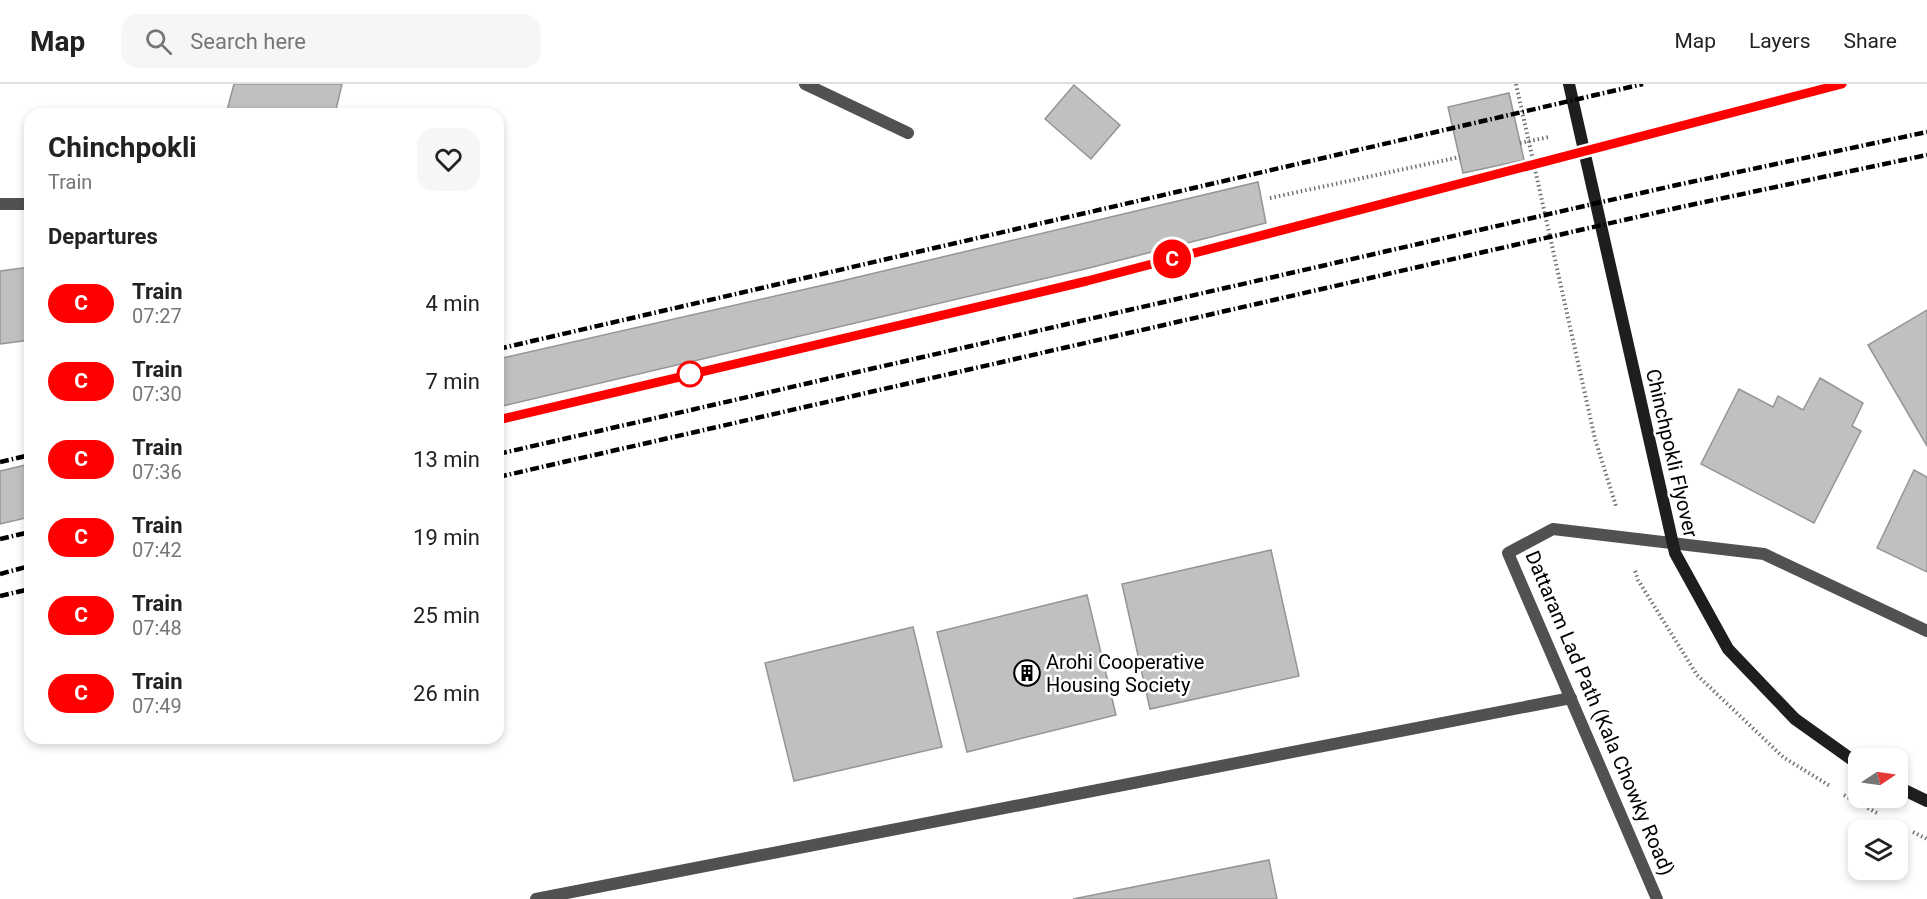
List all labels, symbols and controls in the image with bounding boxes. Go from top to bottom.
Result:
search box [121,14,541,68]
text: Map [30,25,85,58]
icon: search [142,25,175,58]
text: Search here [190,29,306,54]
text: Map [1674,29,1716,53]
text: Layers [1749,29,1810,53]
text: Share [1843,29,1897,53]
button: heart [417,128,480,191]
text: Chinchpokli [48,131,197,164]
text: Train [48,170,92,194]
text: Departures [48,224,158,249]
line badge: C [1152,240,1192,279]
text: C [1165,247,1179,271]
text: Train [132,279,183,304]
text: C [74,291,88,315]
text: 4 min [425,291,480,316]
text: 07:27 [132,304,182,328]
text: Train [132,357,183,382]
unlabelled marker [677,361,703,387]
street label: Chinchpokli Flyover [1641,366,1703,540]
text: C [74,369,88,393]
text: 7 min [425,369,480,394]
text: 07:30 [132,382,182,406]
text: Train [132,435,183,460]
text: C [74,447,88,471]
text: 13 min [413,447,480,472]
text: 07:36 [132,460,182,484]
text: Train [132,513,183,538]
text: C [74,525,88,549]
text: 19 min [413,525,480,550]
text: 07:42 [132,538,182,562]
street label: Dattaram Lad Path (Kala Chowky Road) [1520,547,1680,879]
text: Train [132,591,183,616]
text: C [74,603,88,627]
text: 25 min [413,603,480,628]
text: 07:48 [132,616,182,640]
place label: Arohi Cooperative Housing Society [1046,650,1204,697]
building icon: Arohi Cooperative Housing Society [1012,658,1042,688]
text: Train [132,669,183,694]
text: C [74,681,88,705]
text: 26 min [413,681,480,706]
text: 07:49 [132,694,182,718]
north arrow [1848,748,1908,808]
map controls [1848,748,1908,880]
button: layers [1848,820,1908,880]

